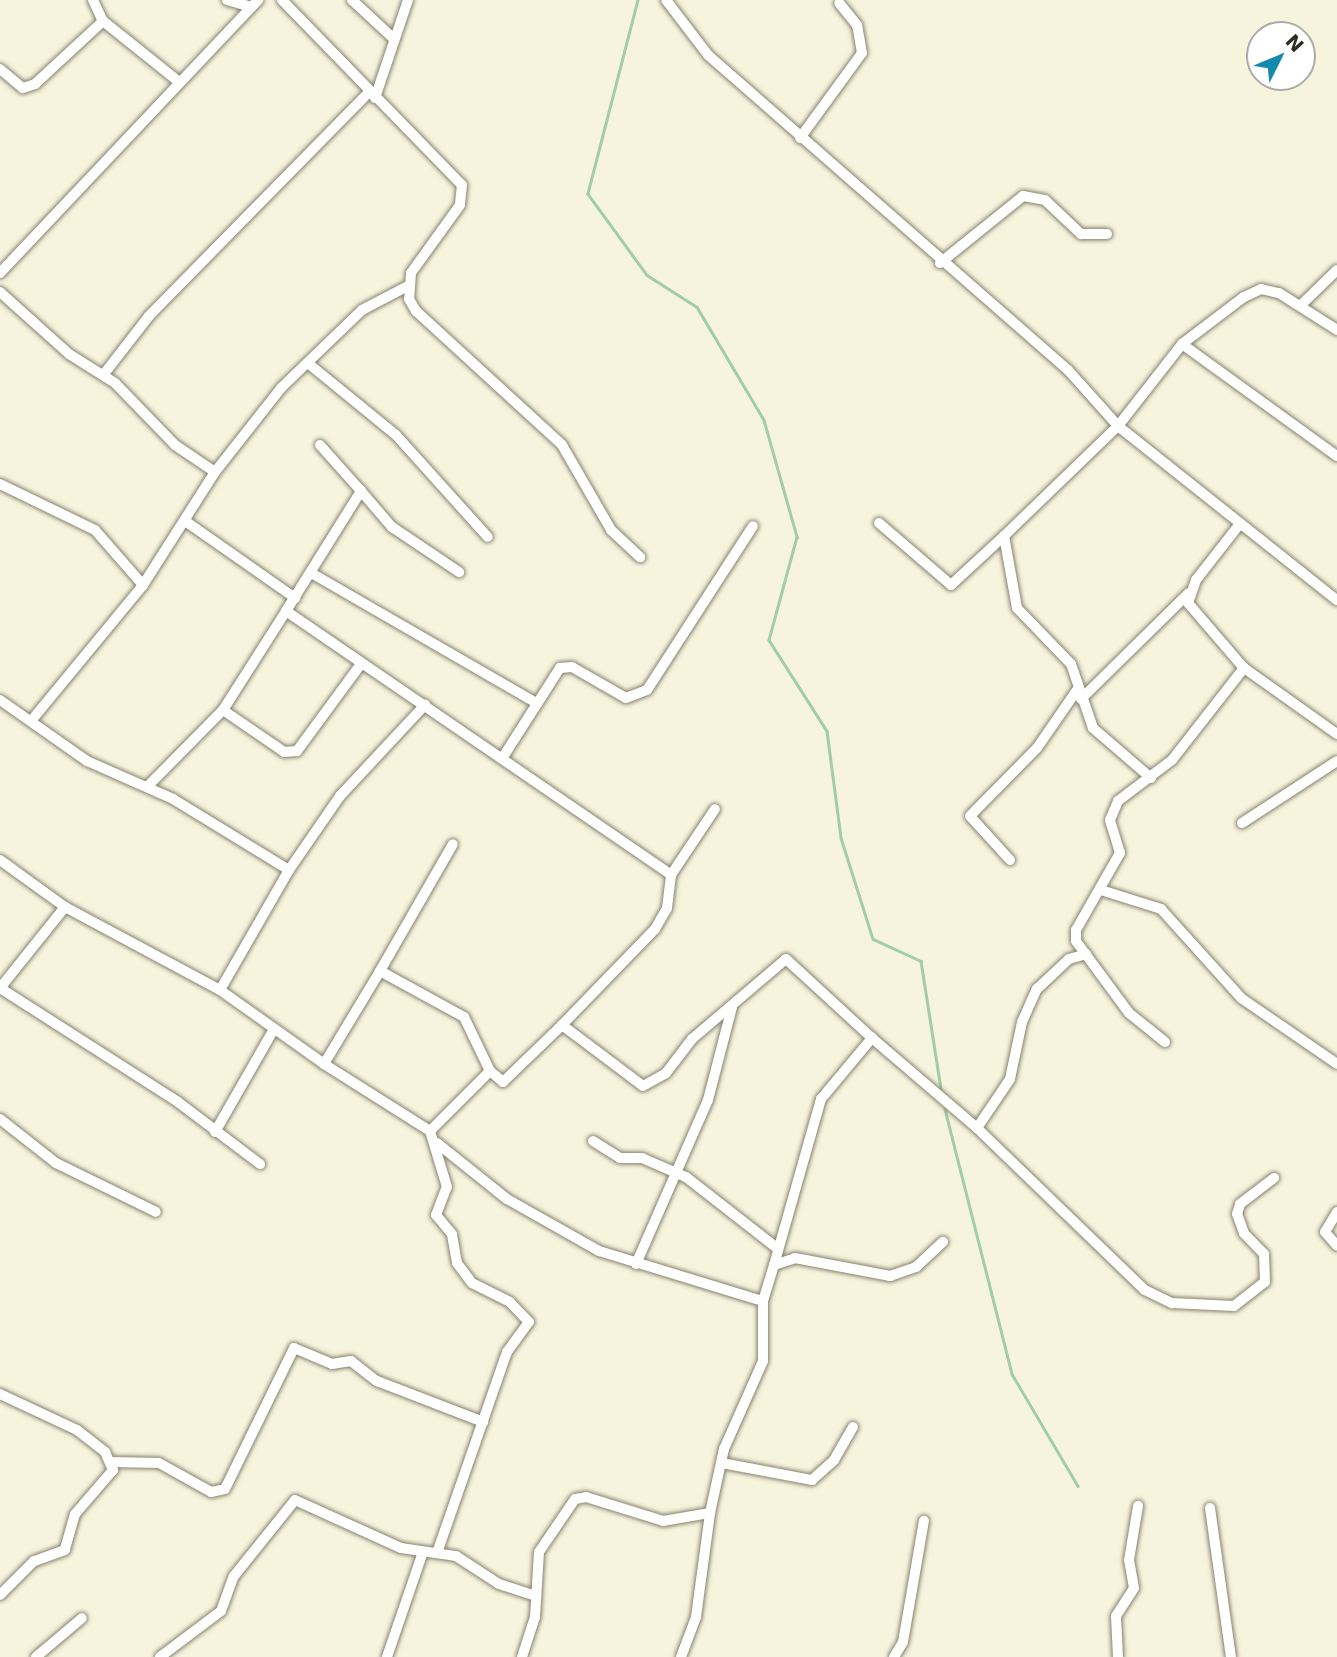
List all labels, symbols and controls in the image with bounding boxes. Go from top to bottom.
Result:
north arrow [1246,21,1316,91]
text: N [1281,30,1308,56]

